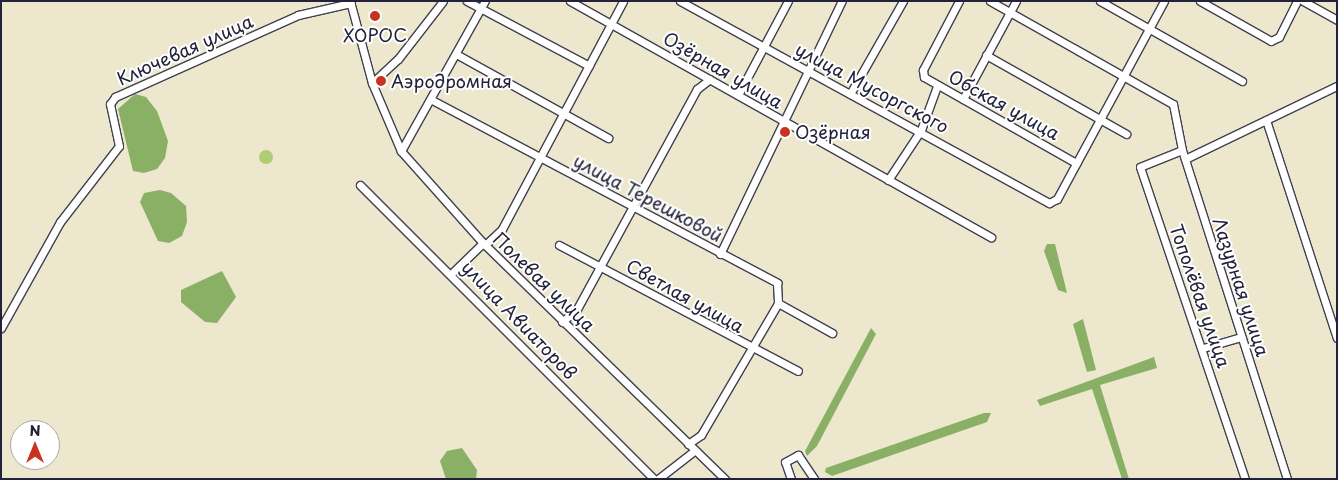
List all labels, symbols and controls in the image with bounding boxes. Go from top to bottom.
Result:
street label: Ключевая улица [113,10,257,90]
marker: ХОРОС [369,10,381,22]
place label: ХОРОС [343,24,407,46]
street label: Озёрная улица [659,27,787,113]
street label: улица Мусоргского [791,38,953,138]
street label: Обская улица [944,65,1064,145]
place label: Аэродромная [391,70,512,92]
marker: Аэродромная [375,75,387,87]
place label: Озёрная [795,121,871,143]
marker: Озёрная [779,126,791,138]
street label: улица Терешковой [569,149,727,247]
street label: Лазурная улица [1208,215,1274,359]
street label: Тополёвая улица [1165,221,1235,371]
street label: Полевая улица [488,228,600,336]
street label: Светлая улица [622,255,748,337]
street label: улица Авиаторов [457,256,581,384]
north arrow [10,420,60,470]
text: N [29,420,41,441]

